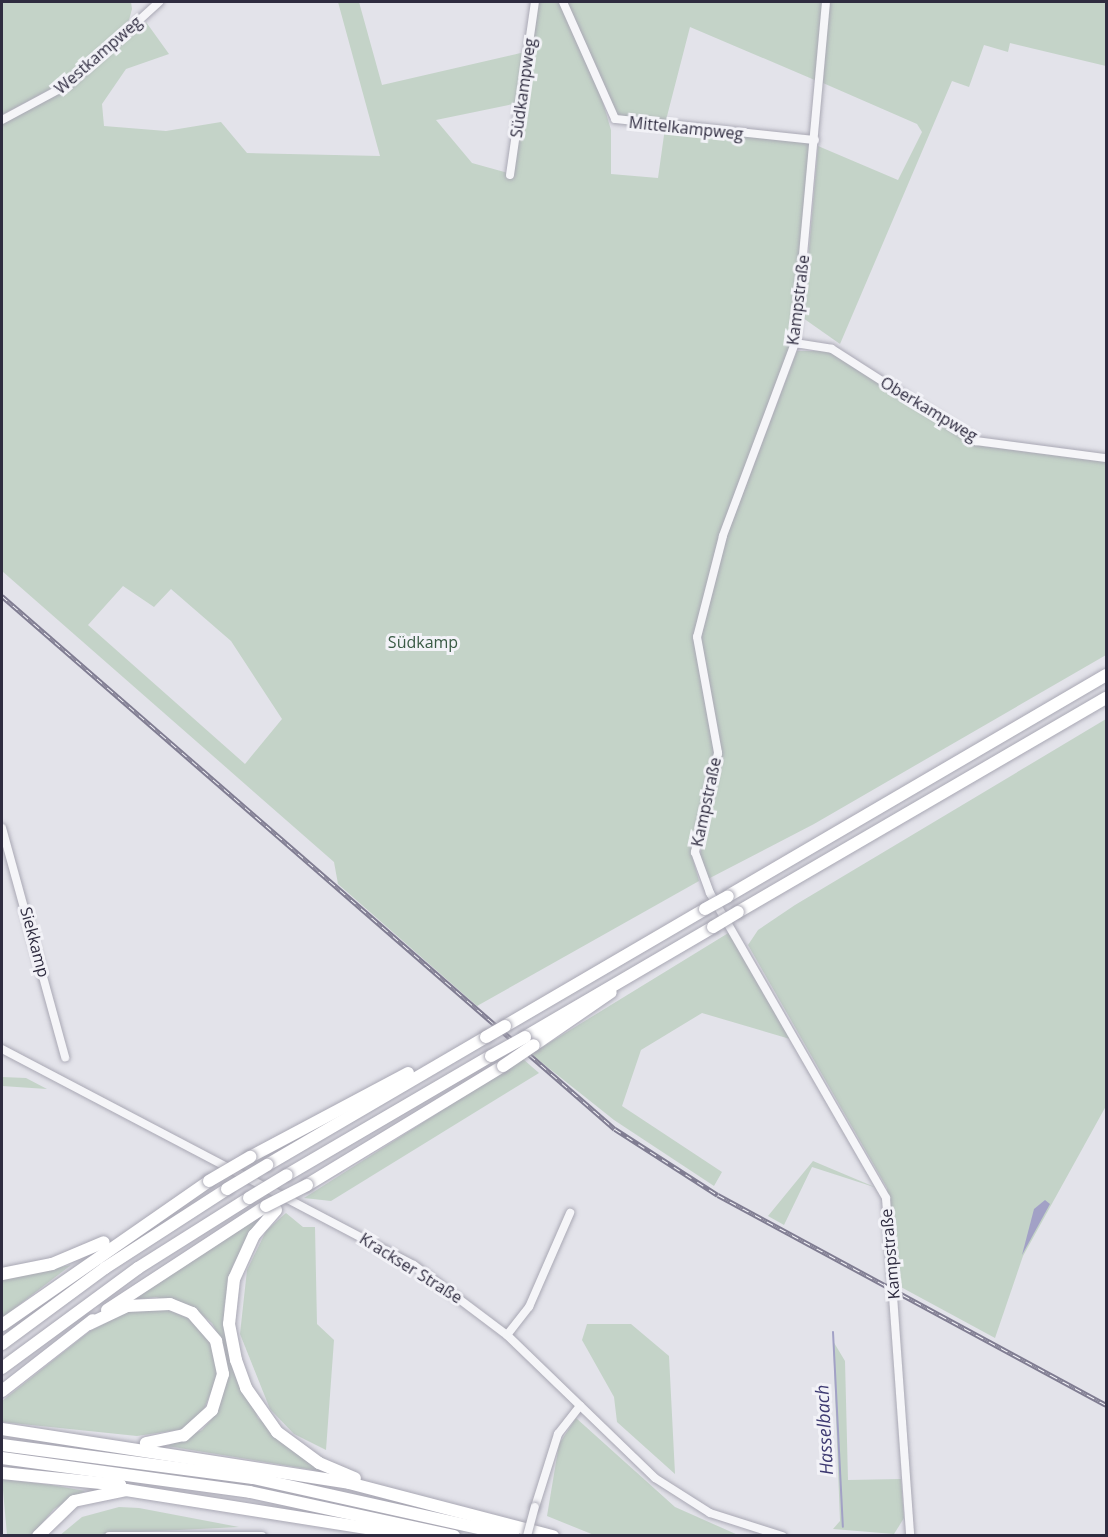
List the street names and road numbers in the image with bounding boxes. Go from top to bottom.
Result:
street label: Westkampweg [51,12,145,98]
street label: Südkampweg [507,37,539,139]
street label: Mittelkampweg [628,112,744,144]
street label: Kampstraße [783,254,813,346]
street label: Oberkampweg [877,373,981,445]
street label: Kampstraße [687,756,725,848]
street label: Siekkamp [16,905,54,979]
street label: Kampstraße [876,1208,904,1300]
street label: Krackser Straße [356,1229,466,1307]

